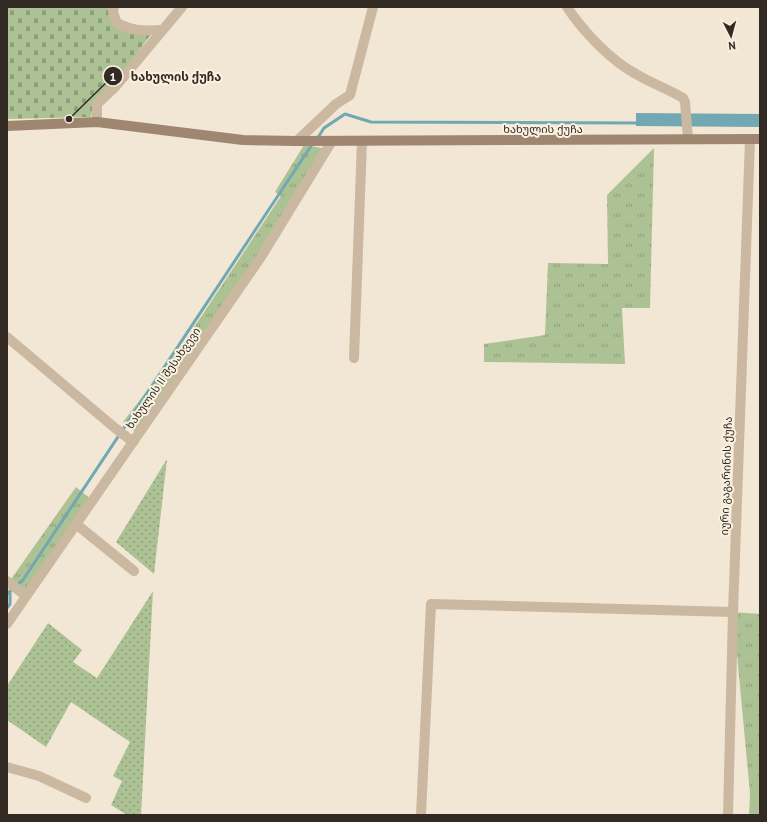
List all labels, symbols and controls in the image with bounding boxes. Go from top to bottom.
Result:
north arrow [711,16,751,56]
text: N [728,39,736,53]
callout: ხახულის ქუჩა [103,64,230,88]
text: 1 [110,69,116,84]
text: ხახულის ქუჩა [131,69,221,85]
street label: ხახულის ქუჩა [503,122,583,136]
street label: ხახულის II შესახვევი [123,325,203,431]
street label: იური გაგარინის ქუჩა [717,416,735,536]

